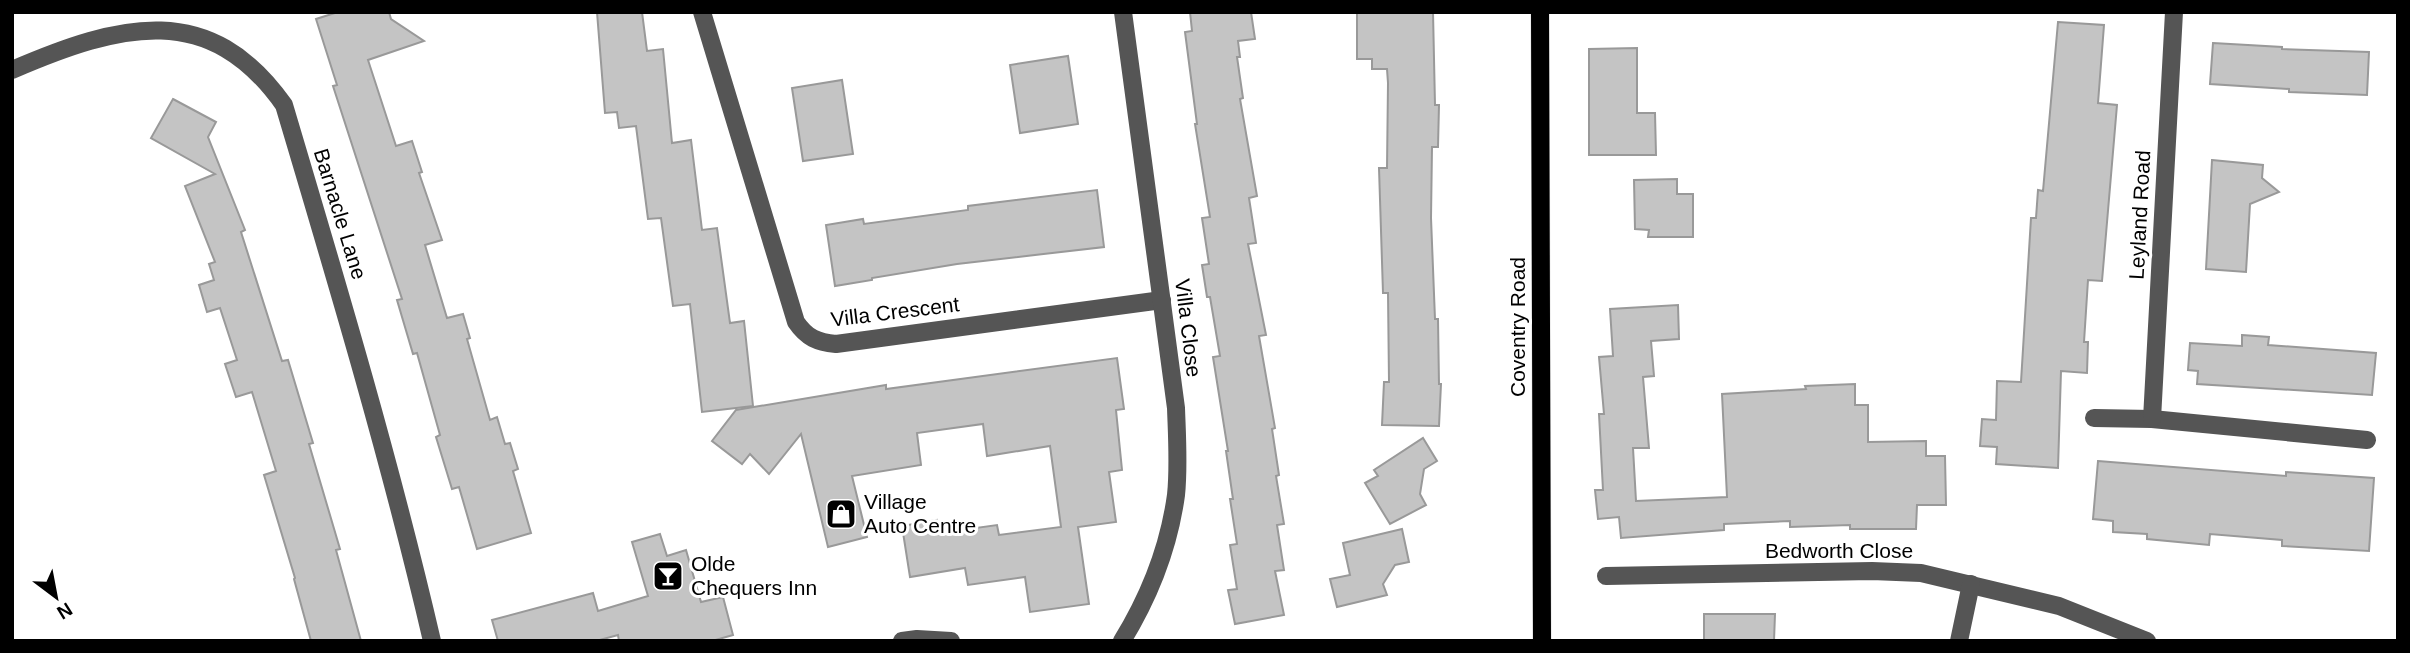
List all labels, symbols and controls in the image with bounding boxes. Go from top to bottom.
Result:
street label: Barnacle Lane [310,146,371,282]
street label: Leyland Road [2125,150,2154,280]
street label: Coventry Road [1506,257,1529,397]
street label: Villa Close [1171,277,1206,378]
street label: Villa Crescent [829,292,961,331]
place label: Village Auto Centre [864,490,976,537]
shop icon: Village Auto Centre [824,497,858,531]
street label: Bedworth Close [1765,539,1913,562]
place label: Olde Chequers Inn [691,552,817,599]
bar icon: Olde Chequers Inn [651,559,685,593]
north arrow [21,562,91,632]
text: N [53,598,76,624]

